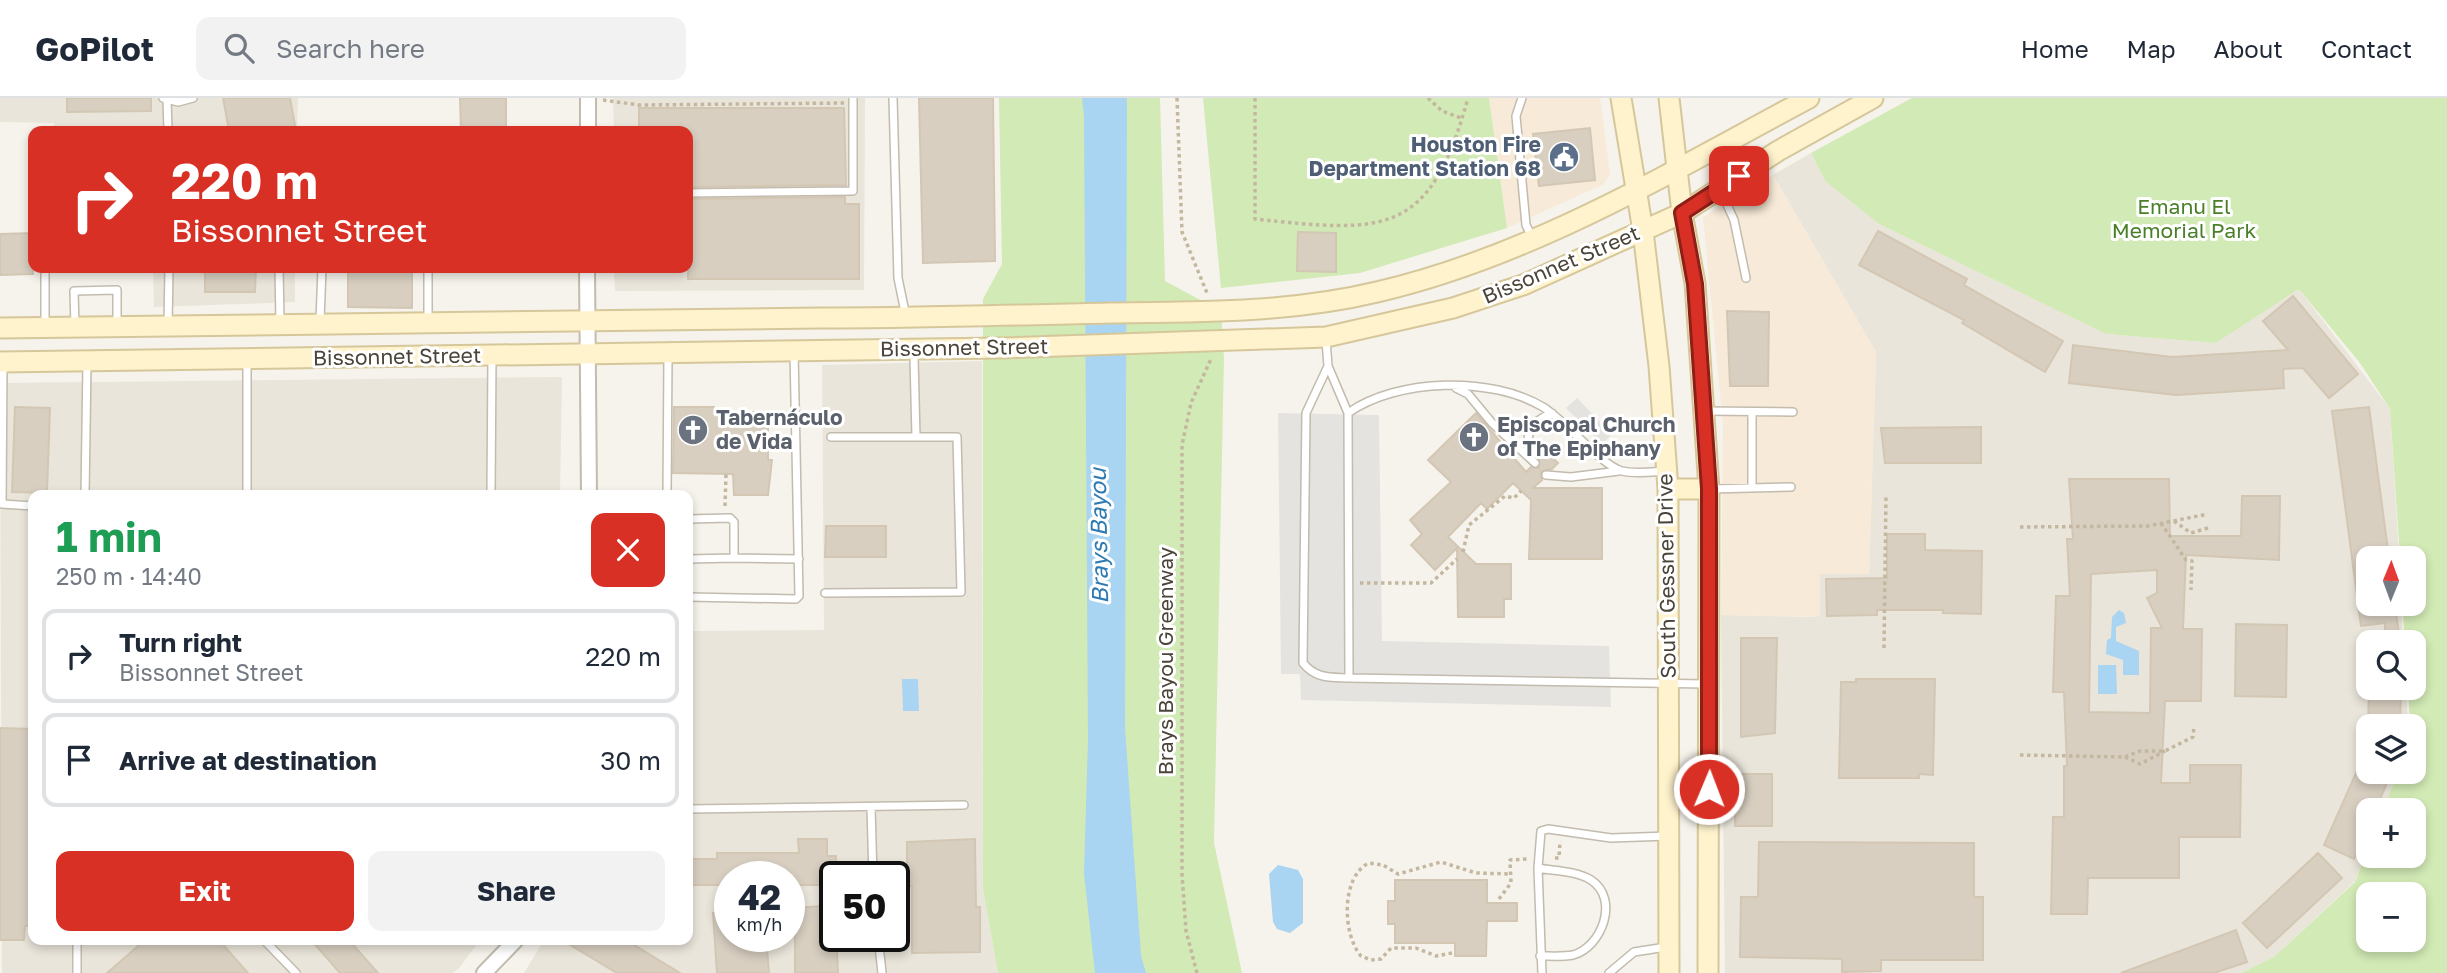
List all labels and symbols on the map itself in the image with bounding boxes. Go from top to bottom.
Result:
place label: Houston Fire Department Station 68 [1308,131,1541,181]
public building icon: Houston Fire Department Station 68 [1547,140,1581,174]
pin [1709,146,1769,206]
park label: Emanu El Memorial Park [2112,193,2256,243]
street label: Bissonnet Street [1478,219,1643,309]
street label: Bissonnet Street [880,333,1048,361]
street label: Bissonnet Street [313,342,481,370]
place label: Tabernáculo de Vida [716,404,843,454]
place label: Episcopal Church of The Epiphany [1497,411,1675,461]
church icon: Tabernáculo de Vida [676,413,710,447]
church icon: Episcopal Church of The Epiphany [1457,420,1491,454]
water label: Brays Bayou [1083,466,1113,604]
street label: South Gessner Drive [1651,473,1681,679]
street label: Brays Bayou Greenway [1152,546,1178,775]
north arrow [2356,546,2426,616]
position arrow [1672,752,1746,826]
speed limit sign: 50 [819,861,910,952]

